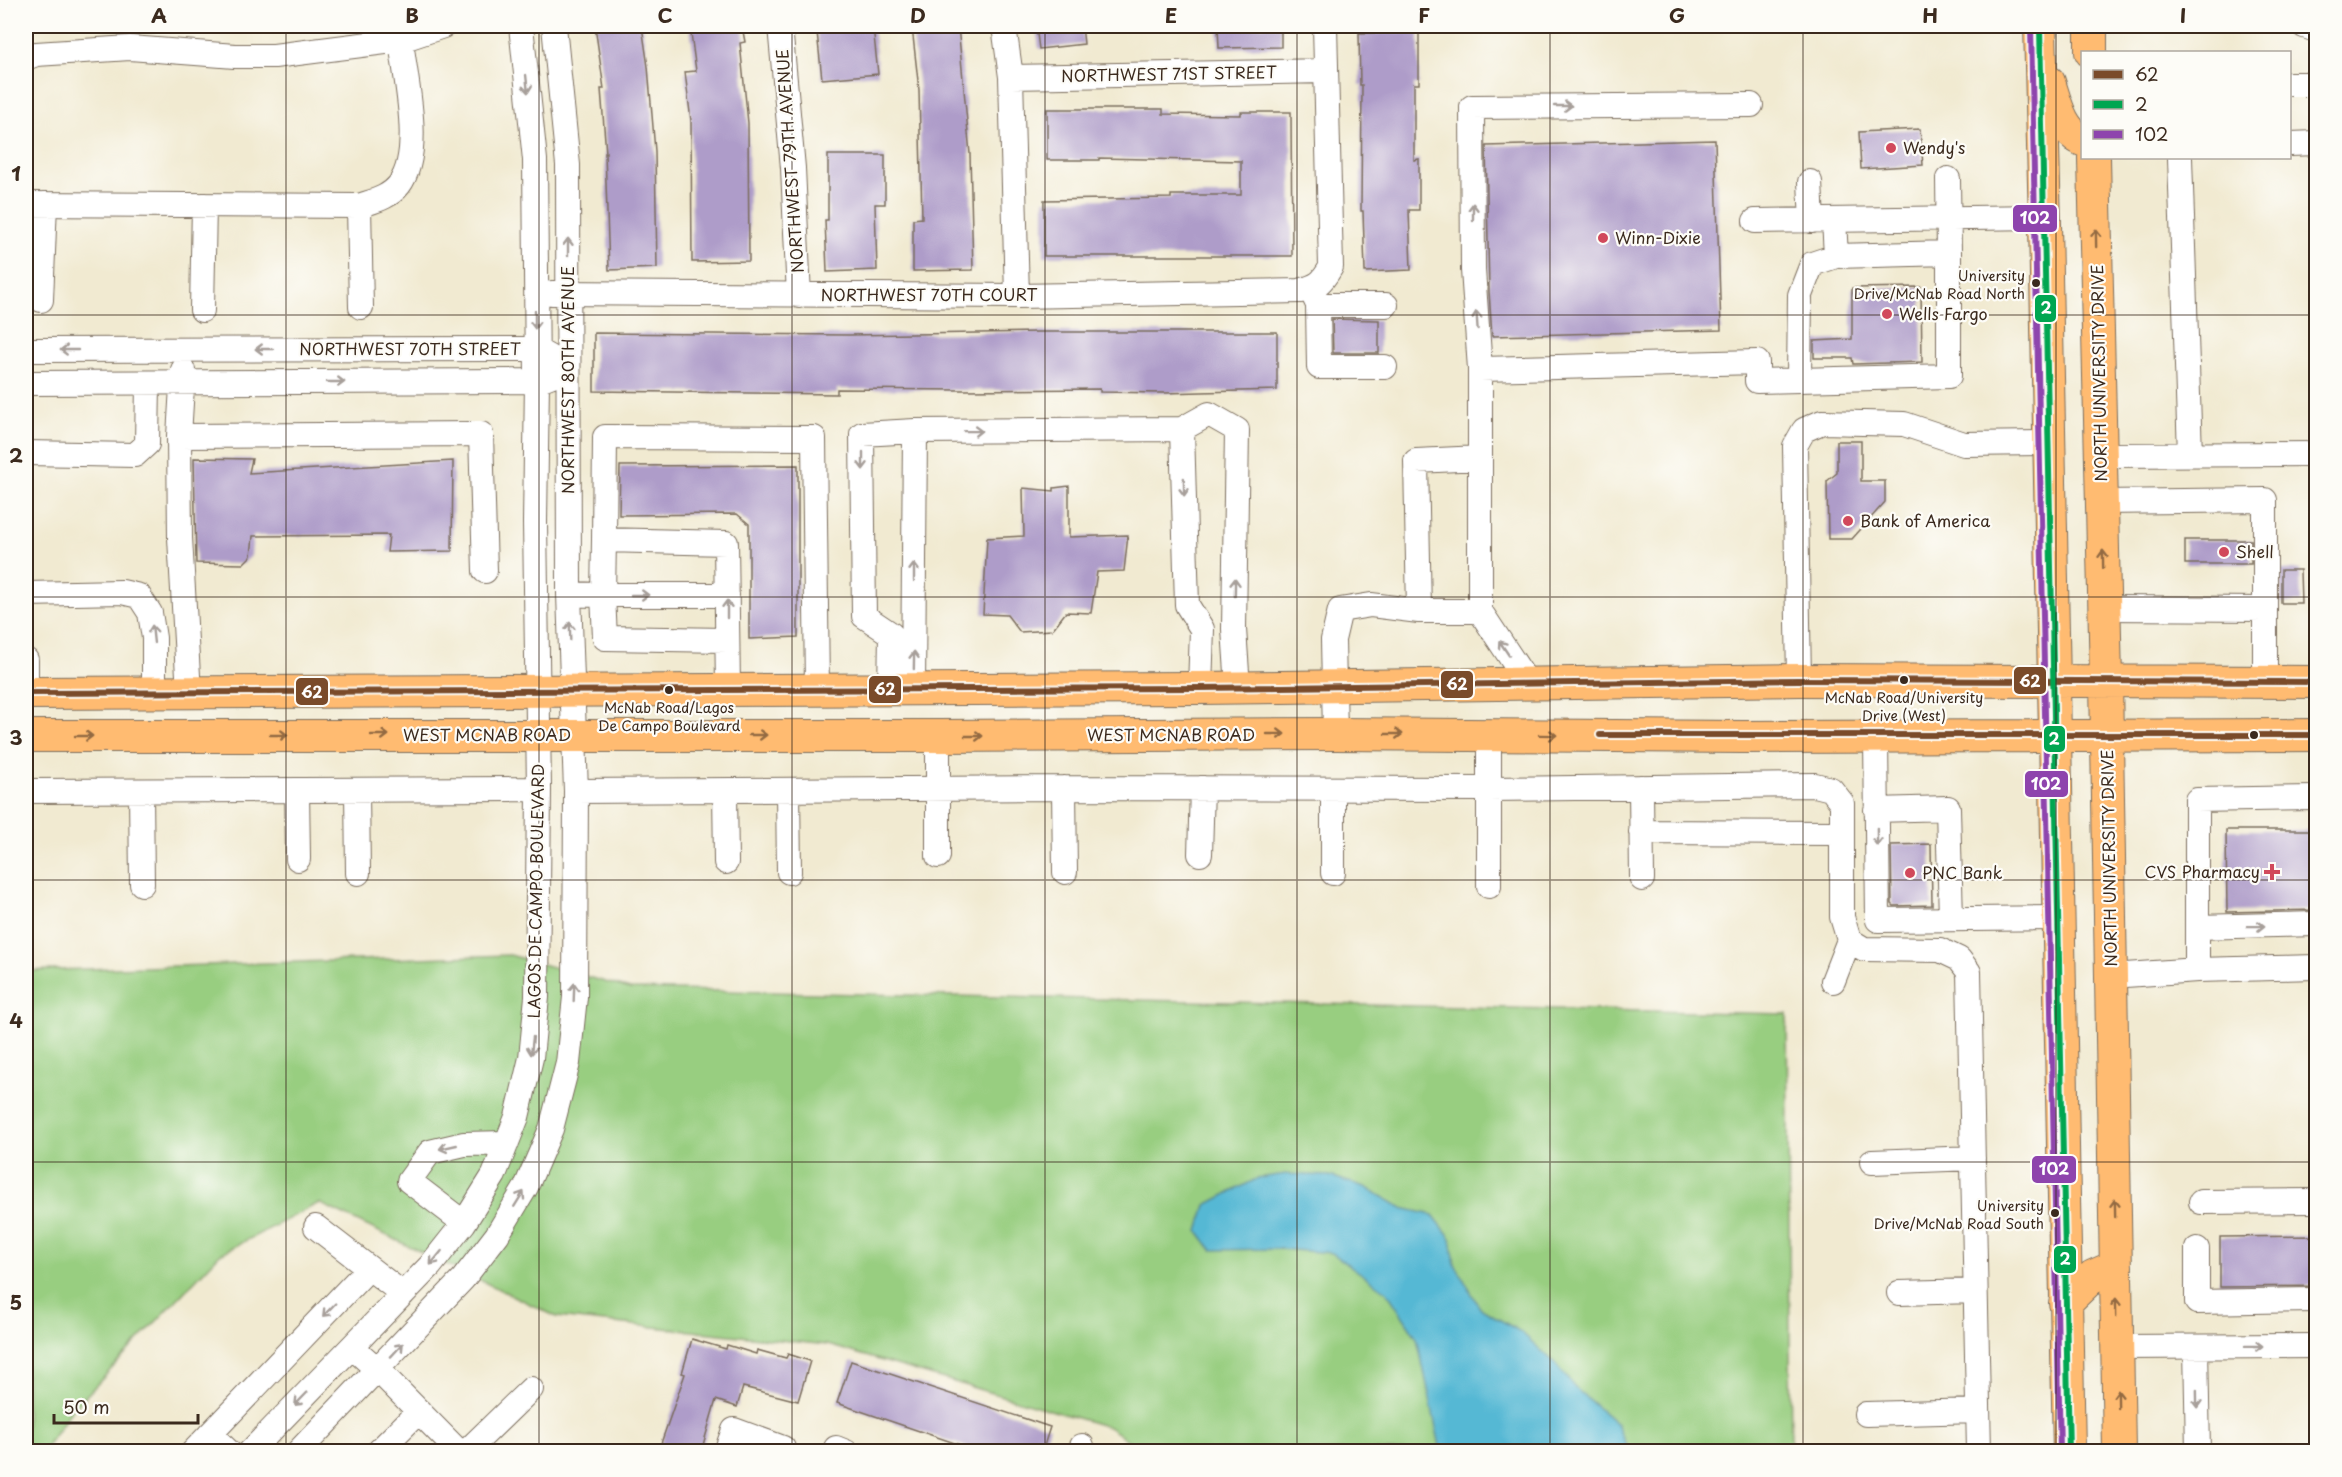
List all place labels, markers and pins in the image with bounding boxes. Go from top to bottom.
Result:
place label: Wendy's [1903,135,1965,159]
marker: Wendy's [1884,141,1898,155]
place label: Winn-Dixie [1615,225,1701,249]
marker: Winn-Dixie [1596,231,1610,245]
place label: University Drive/McNab Road North [1854,265,2025,304]
marker: University Drive/McNab Road North [2030,277,2042,289]
place label: Wells Fargo [1899,301,1988,325]
marker: Wells Fargo [1880,307,1894,321]
place label: Bank of America [1860,508,1990,532]
marker: Bank of America [1841,514,1855,528]
place label: Shell [2236,539,2274,563]
marker: Shell [2217,545,2231,559]
marker: McNab Road/University Drive (West) [1898,674,1910,686]
marker: McNab Road/Lagos De Campo Boulevard [663,684,675,696]
place label: McNab Road/University Drive (West) [1825,687,1983,726]
place label: McNab Road/Lagos De Campo Boulevard [598,697,741,736]
unlabelled marker [2248,729,2260,741]
place label: CVS Pharmacy [2145,859,2260,883]
place label: PNC Bank [1922,860,2003,884]
marker: CVS Pharmacy [2265,865,2279,879]
marker: PNC Bank [1903,866,1917,880]
place label: University Drive/McNab Road South [1874,1195,2044,1234]
marker: University Drive/McNab Road South [2049,1207,2061,1219]

